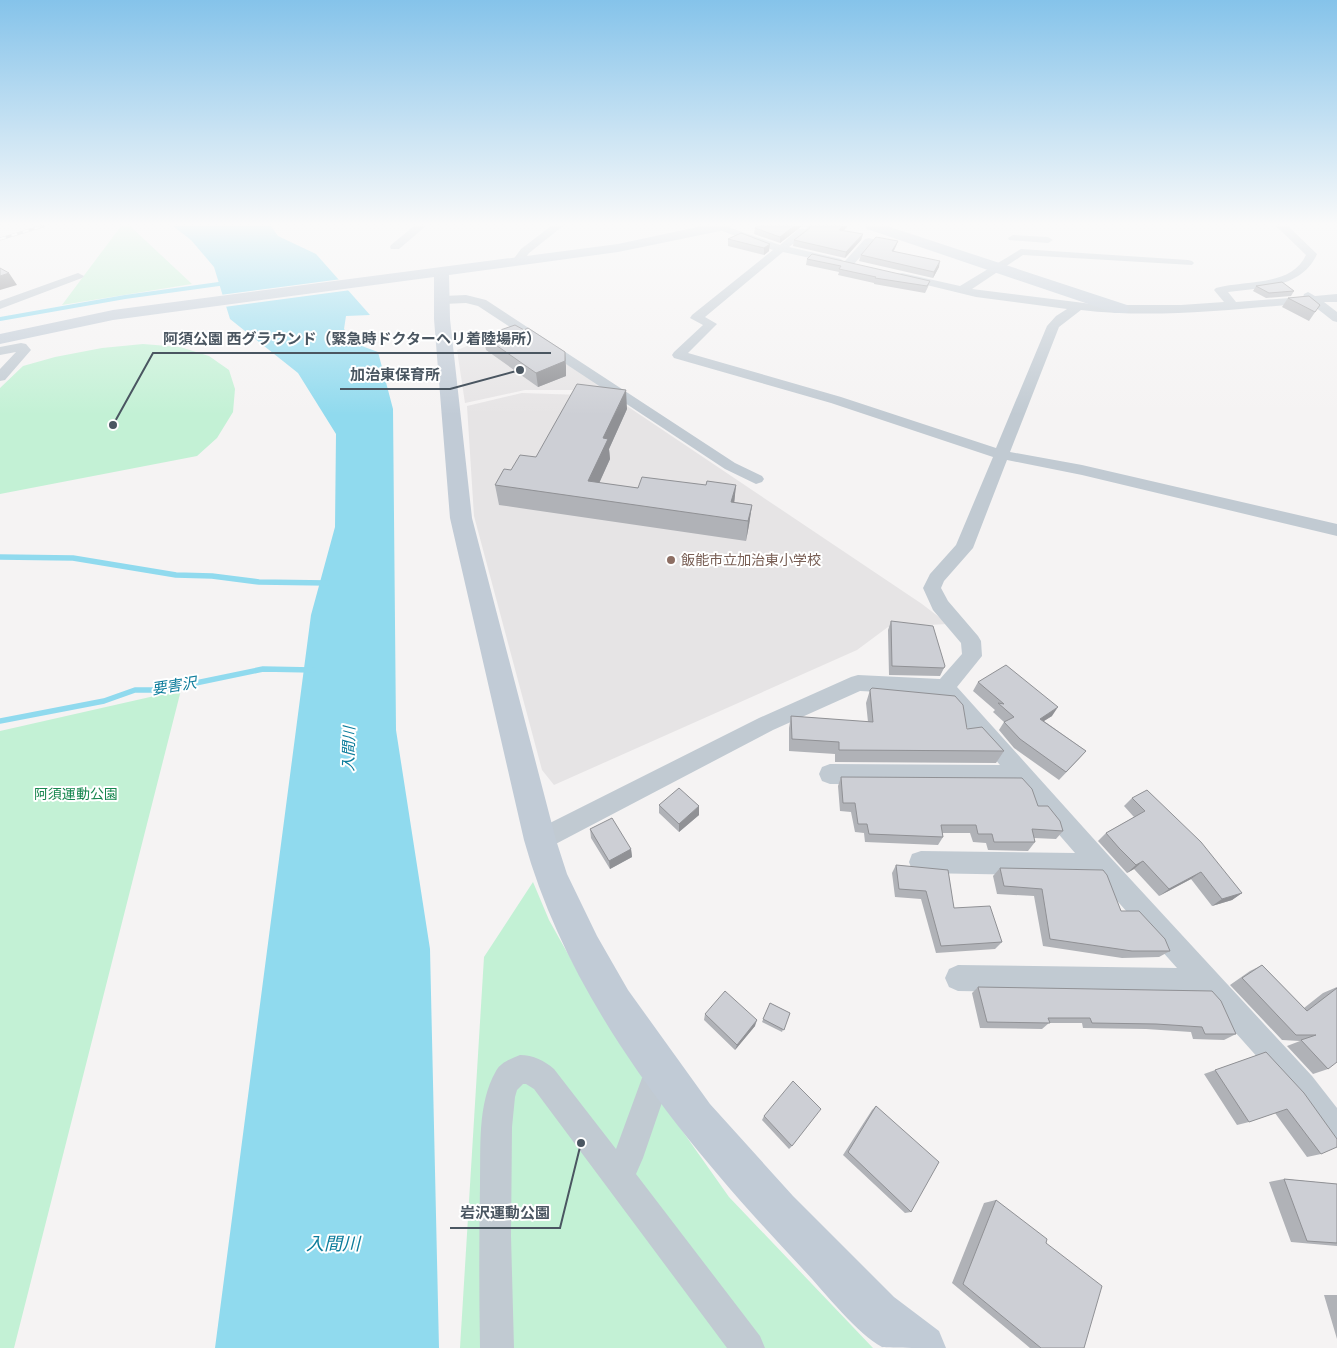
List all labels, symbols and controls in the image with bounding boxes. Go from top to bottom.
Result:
callout: 阿須公園 西グラウンド（緊急時ドクターヘリ着陸場所） [153,323,551,353]
text: 阿須公園 西グラウンド（緊急時ドクターヘリ着陸場所） [163,330,541,348]
callout: 加治東保育所 [340,359,450,389]
text: 加治東保育所 [350,366,440,384]
place label: 飯能市立加治東小学校 [681,552,821,569]
marker: 飯能市立加治東小学校 [665,554,677,566]
water label: 要害沢 [150,673,200,698]
water label: 入間川 [340,724,358,772]
park label: 阿須運動公園 [34,786,118,803]
callout: 岩沢運動公園 [450,1198,560,1228]
text: 岩沢運動公園 [460,1204,550,1222]
water label: 入間川 [306,1233,362,1255]

